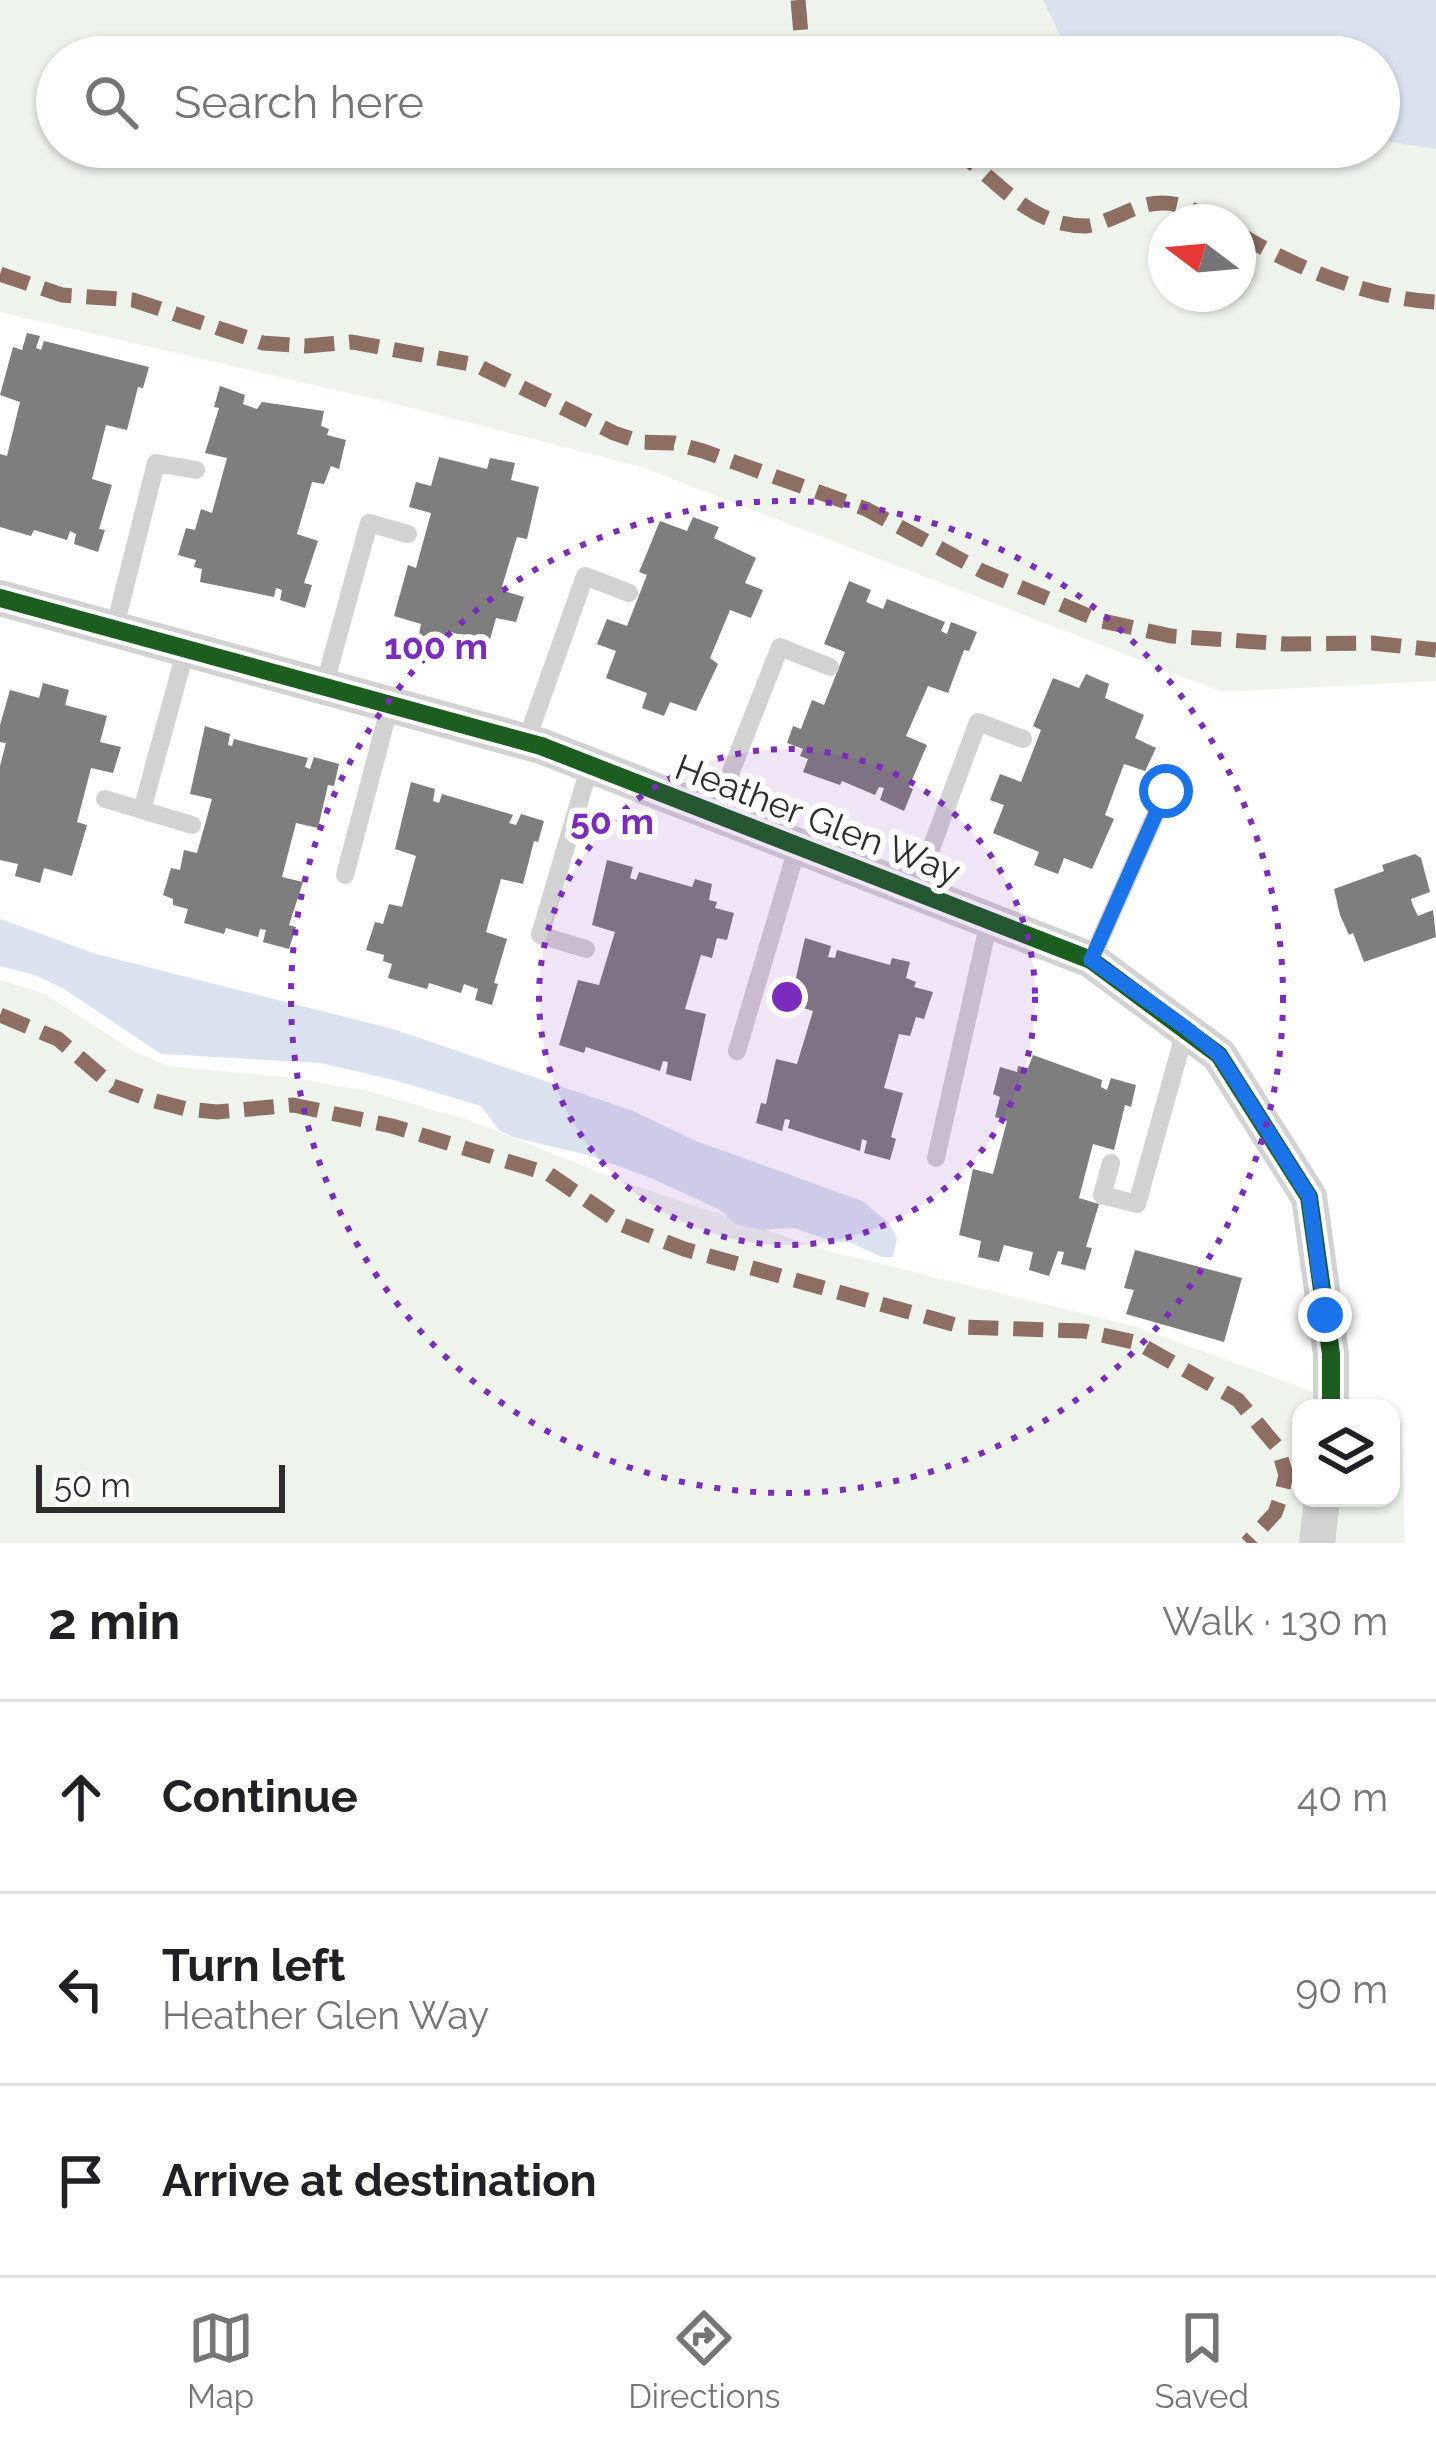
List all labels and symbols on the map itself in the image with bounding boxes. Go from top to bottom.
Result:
north arrow [1148,204,1256,312]
text: 100 m [384,625,488,667]
street label: Heather Glen Way [670,745,966,893]
route start [1139,764,1193,818]
text: 50 m [570,800,654,842]
centre of rings [766,976,808,1018]
route end [1298,1288,1352,1342]
scale bar [36,1459,285,1512]

